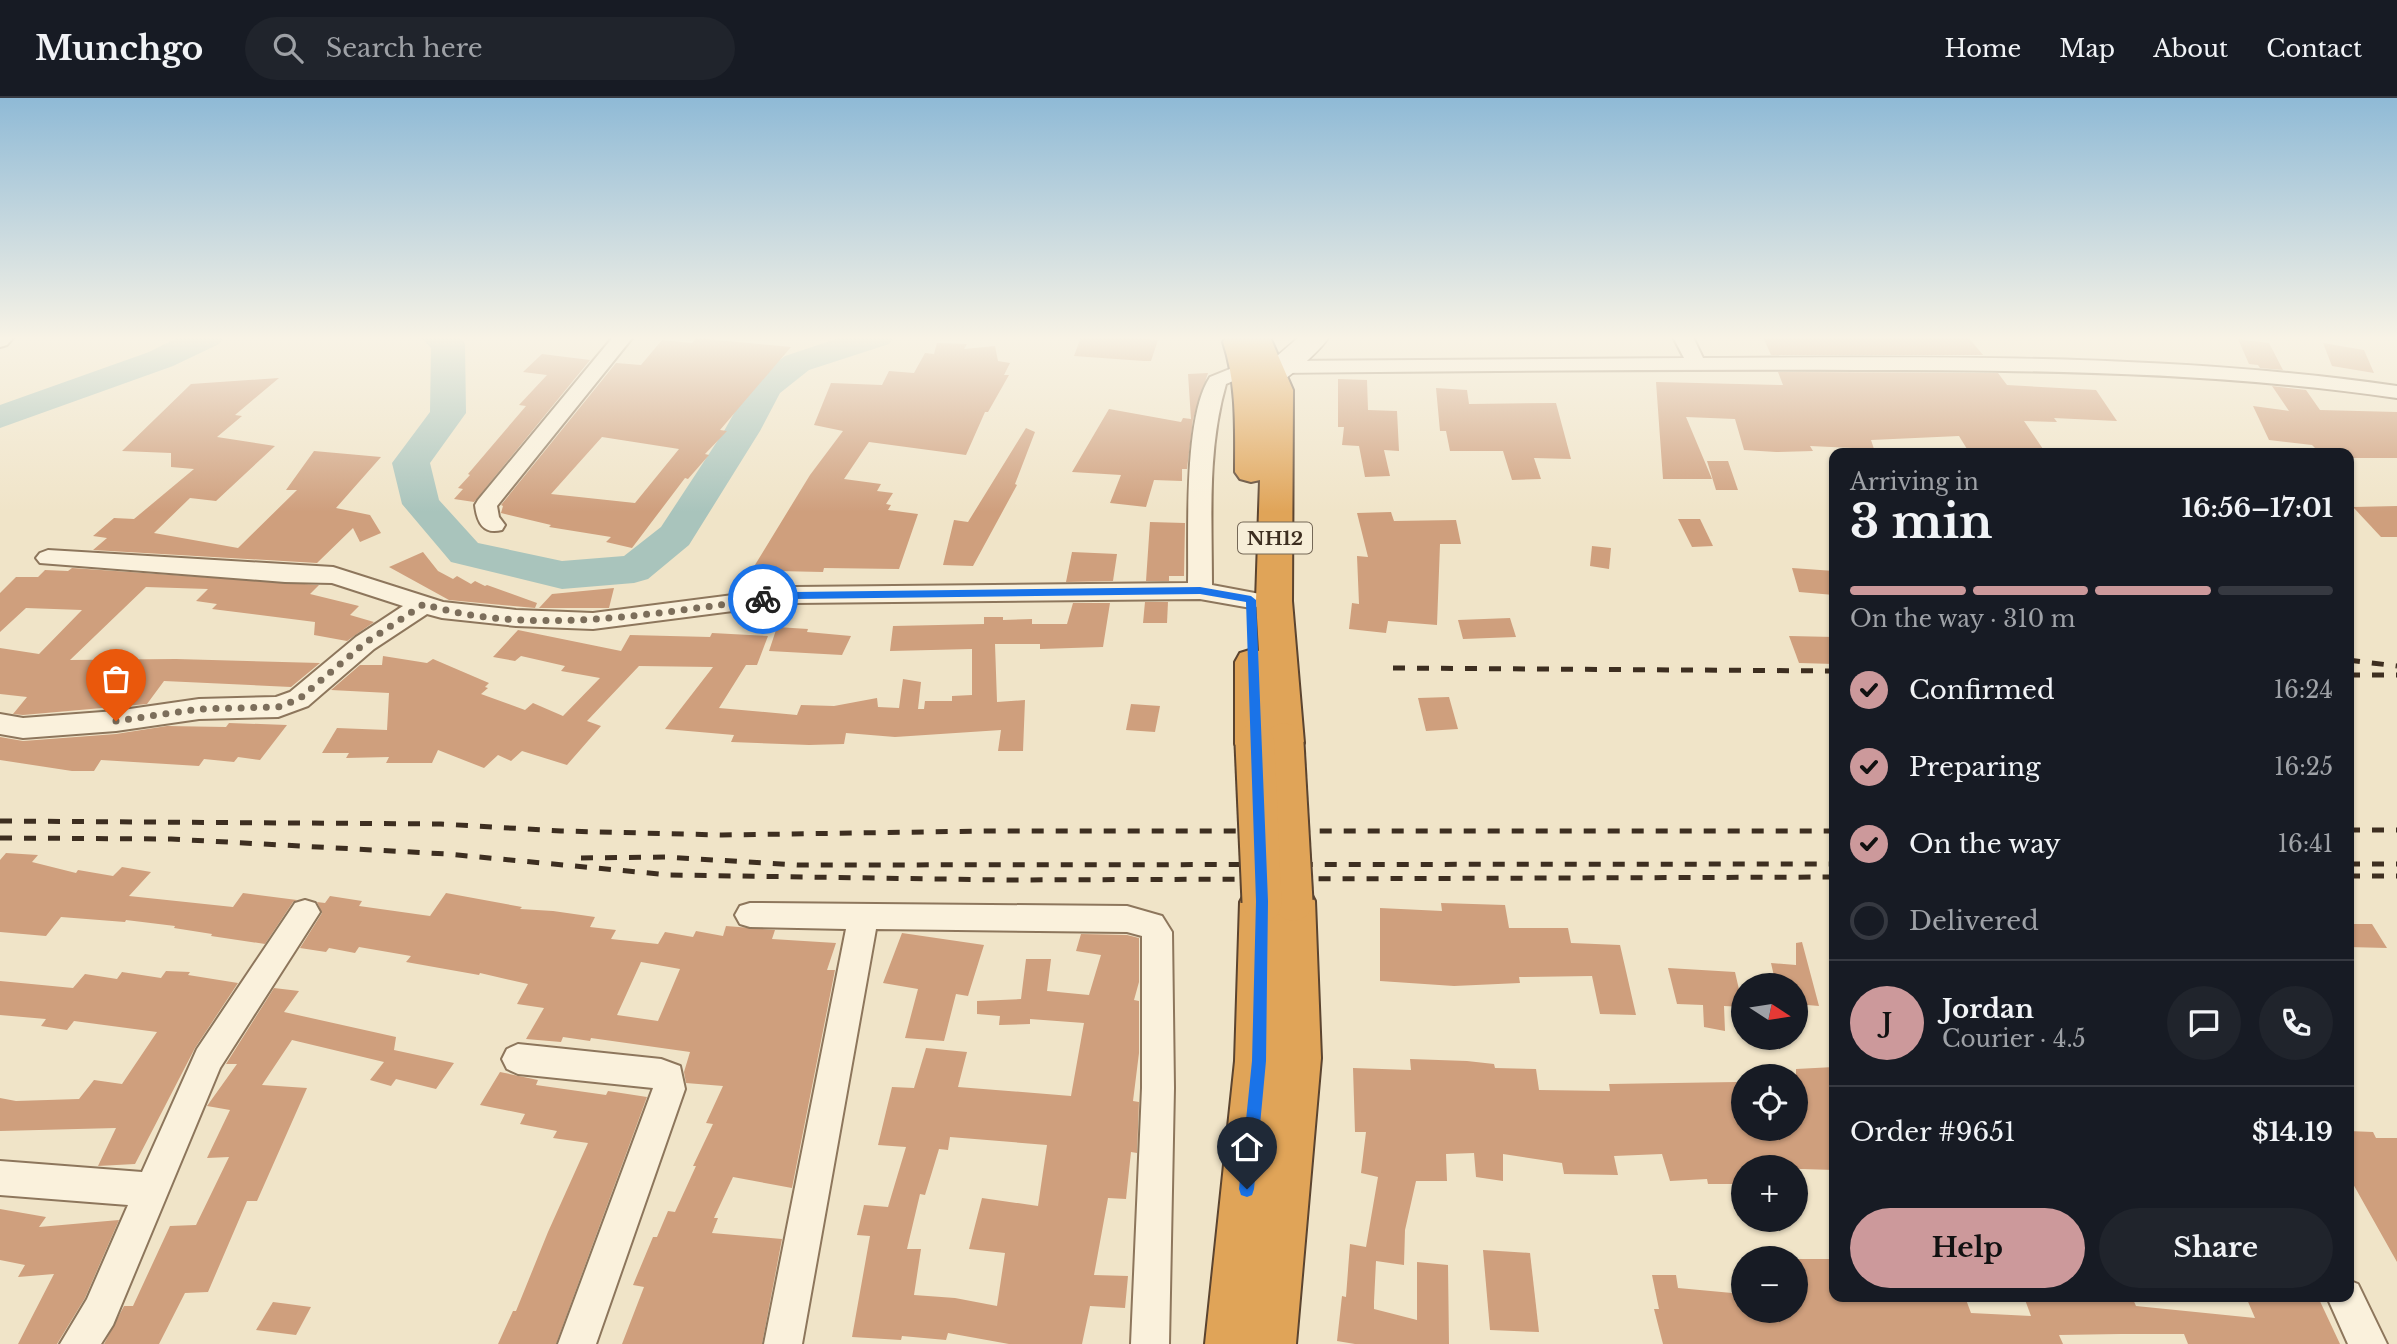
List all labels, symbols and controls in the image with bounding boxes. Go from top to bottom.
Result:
search box [245,17,735,80]
text: Munchgo [35,28,203,69]
icon: search [269,29,307,67]
text: Search here [325,32,483,64]
text: Home [1945,34,2021,63]
text: Map [2059,34,2115,63]
text: About [2153,34,2228,63]
text: Contact [2266,34,2362,63]
text: Arriving in [1850,468,1979,496]
text: 16:56–17:01 [2182,492,2333,524]
text: 3 min [1850,493,1992,550]
road number: NH12 [1238,522,1312,554]
courier [728,564,798,634]
icon: bike [744,580,782,618]
text: On the way · 310 m [1850,605,2075,633]
pin [86,649,146,721]
icon: bag [97,660,135,698]
icon: check [1850,671,1888,709]
text: Confirmed [1909,674,2054,706]
text: 16:24 [2274,676,2333,704]
icon: check [1850,748,1888,786]
text: Preparing [1909,751,2041,783]
text: 16:25 [2274,753,2333,781]
icon: check [1850,825,1888,863]
text: On the way [1909,828,2061,860]
text: 16:41 [2278,830,2333,858]
text: Delivered [1909,905,2039,937]
north arrow [1731,973,1808,1050]
map controls [1731,973,1808,1323]
button: chat [2167,986,2241,1060]
button: phone [2259,986,2333,1060]
text: Jordan [1942,993,2034,1025]
text: J [1882,1007,1892,1039]
text: Courier · 4.5 [1942,1025,2086,1053]
button: locate [1731,1064,1808,1141]
text: Order #9651 [1850,1116,2016,1148]
text: $14.19 [2252,1116,2333,1148]
pin [1217,1117,1277,1189]
icon: home [1228,1128,1266,1166]
button: + [1731,1155,1808,1232]
button: Help [1850,1208,2085,1288]
button: Share [2099,1208,2333,1288]
button: − [1731,1246,1808,1323]

